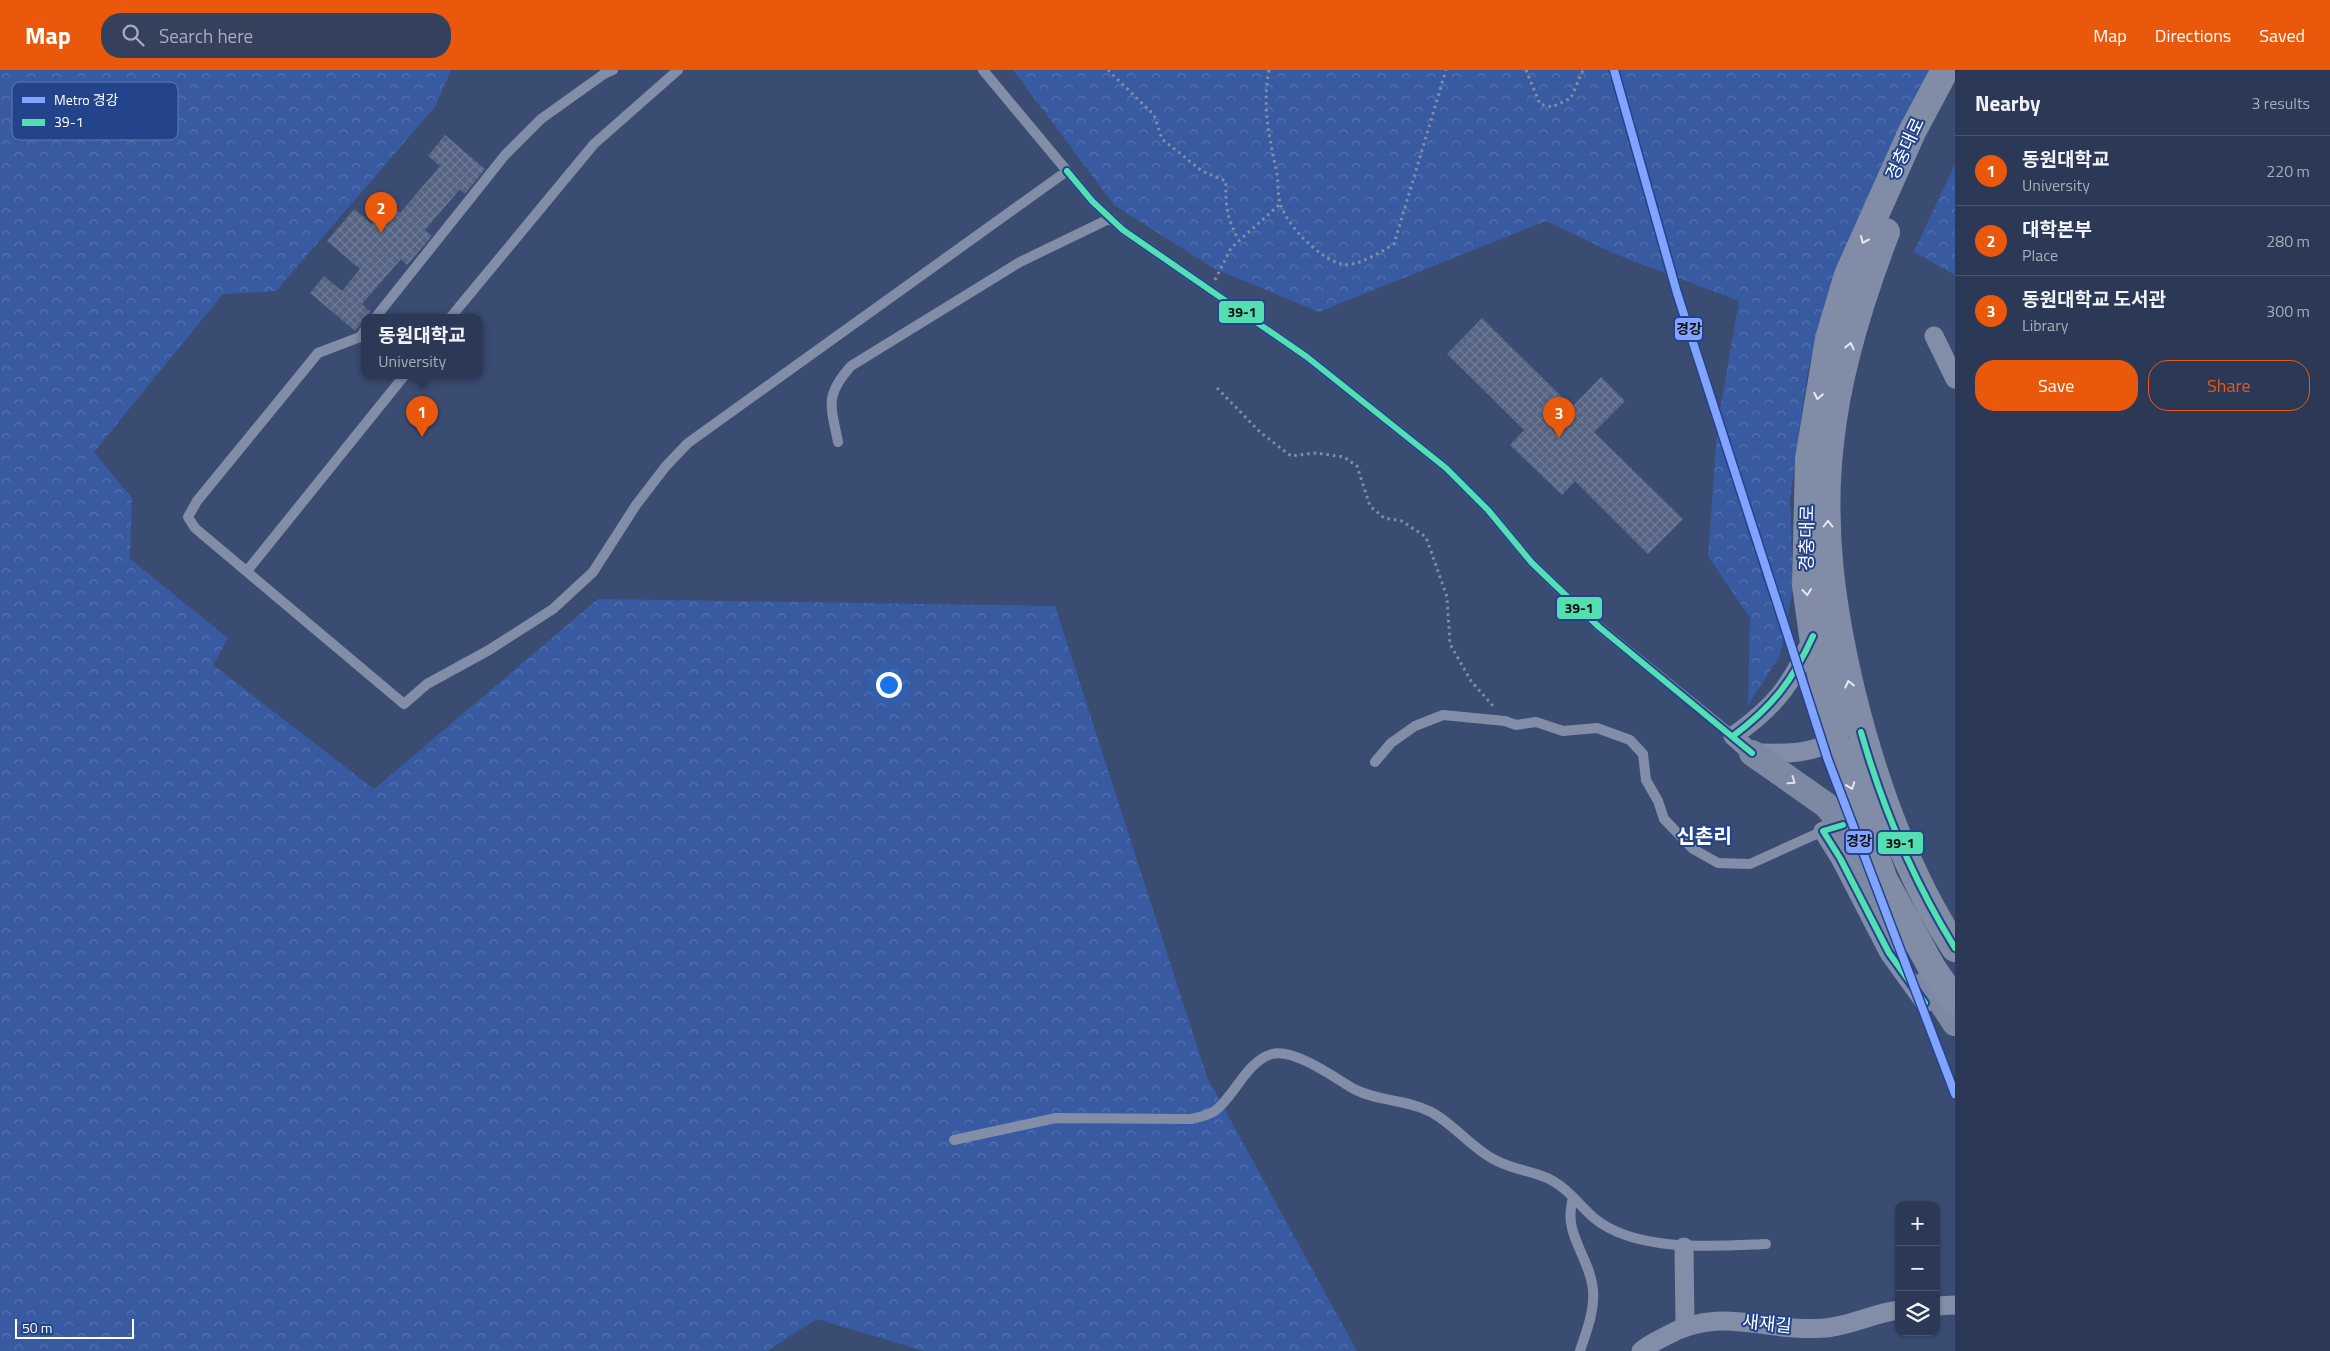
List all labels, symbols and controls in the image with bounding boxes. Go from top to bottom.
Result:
search box [101,13,451,58]
text: Map [25,17,71,53]
icon: search [119,21,147,49]
text: Search here [159,21,253,50]
text: Map [2093,22,2127,49]
text: Directions [2155,22,2231,49]
text: Saved [2259,22,2305,49]
legend [12,82,178,140]
text: Nearby [1975,87,2040,119]
text: Metro 경강 [54,89,119,110]
text: 3 results [2251,91,2310,115]
text: 39-1 [54,111,84,132]
street label: 경충대로 [1878,113,1931,185]
text: 동원대학교 [2022,144,2109,173]
text: 1 [1987,159,1995,183]
text: 220 m [2266,159,2310,183]
text: University [2022,173,2090,197]
pin: 2 [365,192,397,233]
text: 대학본부 [2022,214,2092,243]
text: 2 [1987,229,1995,253]
text: 280 m [2266,229,2310,253]
one-way arrow [1859,235,1870,244]
text: Place [2022,243,2058,267]
text: 동원대학교 도서관 [2022,284,2166,313]
text: 3 [1987,299,1995,323]
text: 300 m [2266,299,2310,323]
line badge: 39-1 [1218,300,1265,324]
text: 39-1 [1227,301,1257,322]
text: Library [2022,313,2068,337]
popup [361,314,483,379]
line badge: 경강 [1674,317,1703,341]
text: 경강 [1676,318,1702,339]
text: 동원대학교 [378,320,466,349]
one-way arrow [1844,341,1854,350]
text: University [378,349,446,373]
button: Save [1975,360,2138,411]
button: Share [2148,360,2310,411]
one-way arrow [1813,391,1824,400]
pin: 1 [406,396,438,437]
pin: 3 [1543,397,1575,438]
street label: 경충대로 [1792,505,1821,571]
one-way arrow [1823,519,1833,527]
one-way arrow [1801,588,1812,596]
line badge: 39-1 [1556,596,1603,620]
text: 39-1 [1564,597,1594,618]
your location [876,672,902,698]
one-way arrow [1844,680,1855,689]
one-way arrow [1786,775,1795,784]
one-way arrow [1845,781,1855,789]
district label: 신촌리 [1676,820,1732,851]
line badge: 경강 [1845,830,1873,854]
text: 경강 [1846,830,1872,851]
line badge: 39-1 [1877,831,1924,855]
text: 39-1 [1885,832,1915,853]
map controls [1895,1201,1940,1336]
button: + [1895,1201,1940,1246]
button: − [1895,1246,1940,1291]
button: layers [1895,1291,1940,1336]
street label: 새재길 [1741,1307,1793,1340]
scale bar [15,1316,134,1339]
text: 50 m [22,1317,52,1338]

